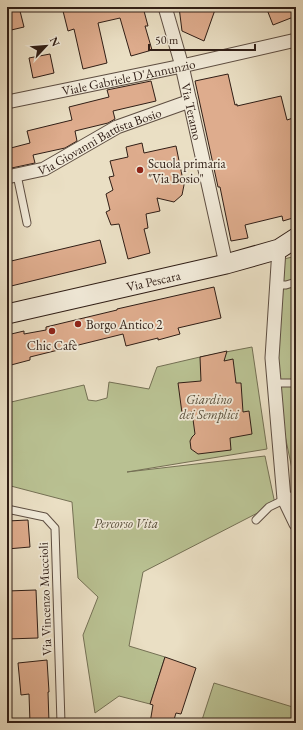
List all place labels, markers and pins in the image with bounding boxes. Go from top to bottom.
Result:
place label: Scuola primaria "Via Bosio" [148,155,226,187]
marker: Scuola primaria "Via Bosio" [135,165,145,175]
place label: Borgo Antico 2 [86,316,163,333]
marker: Borgo Antico 2 [73,319,83,329]
marker: Chic Cafè [47,326,57,336]
place label: Chic Cafè [27,337,77,354]

